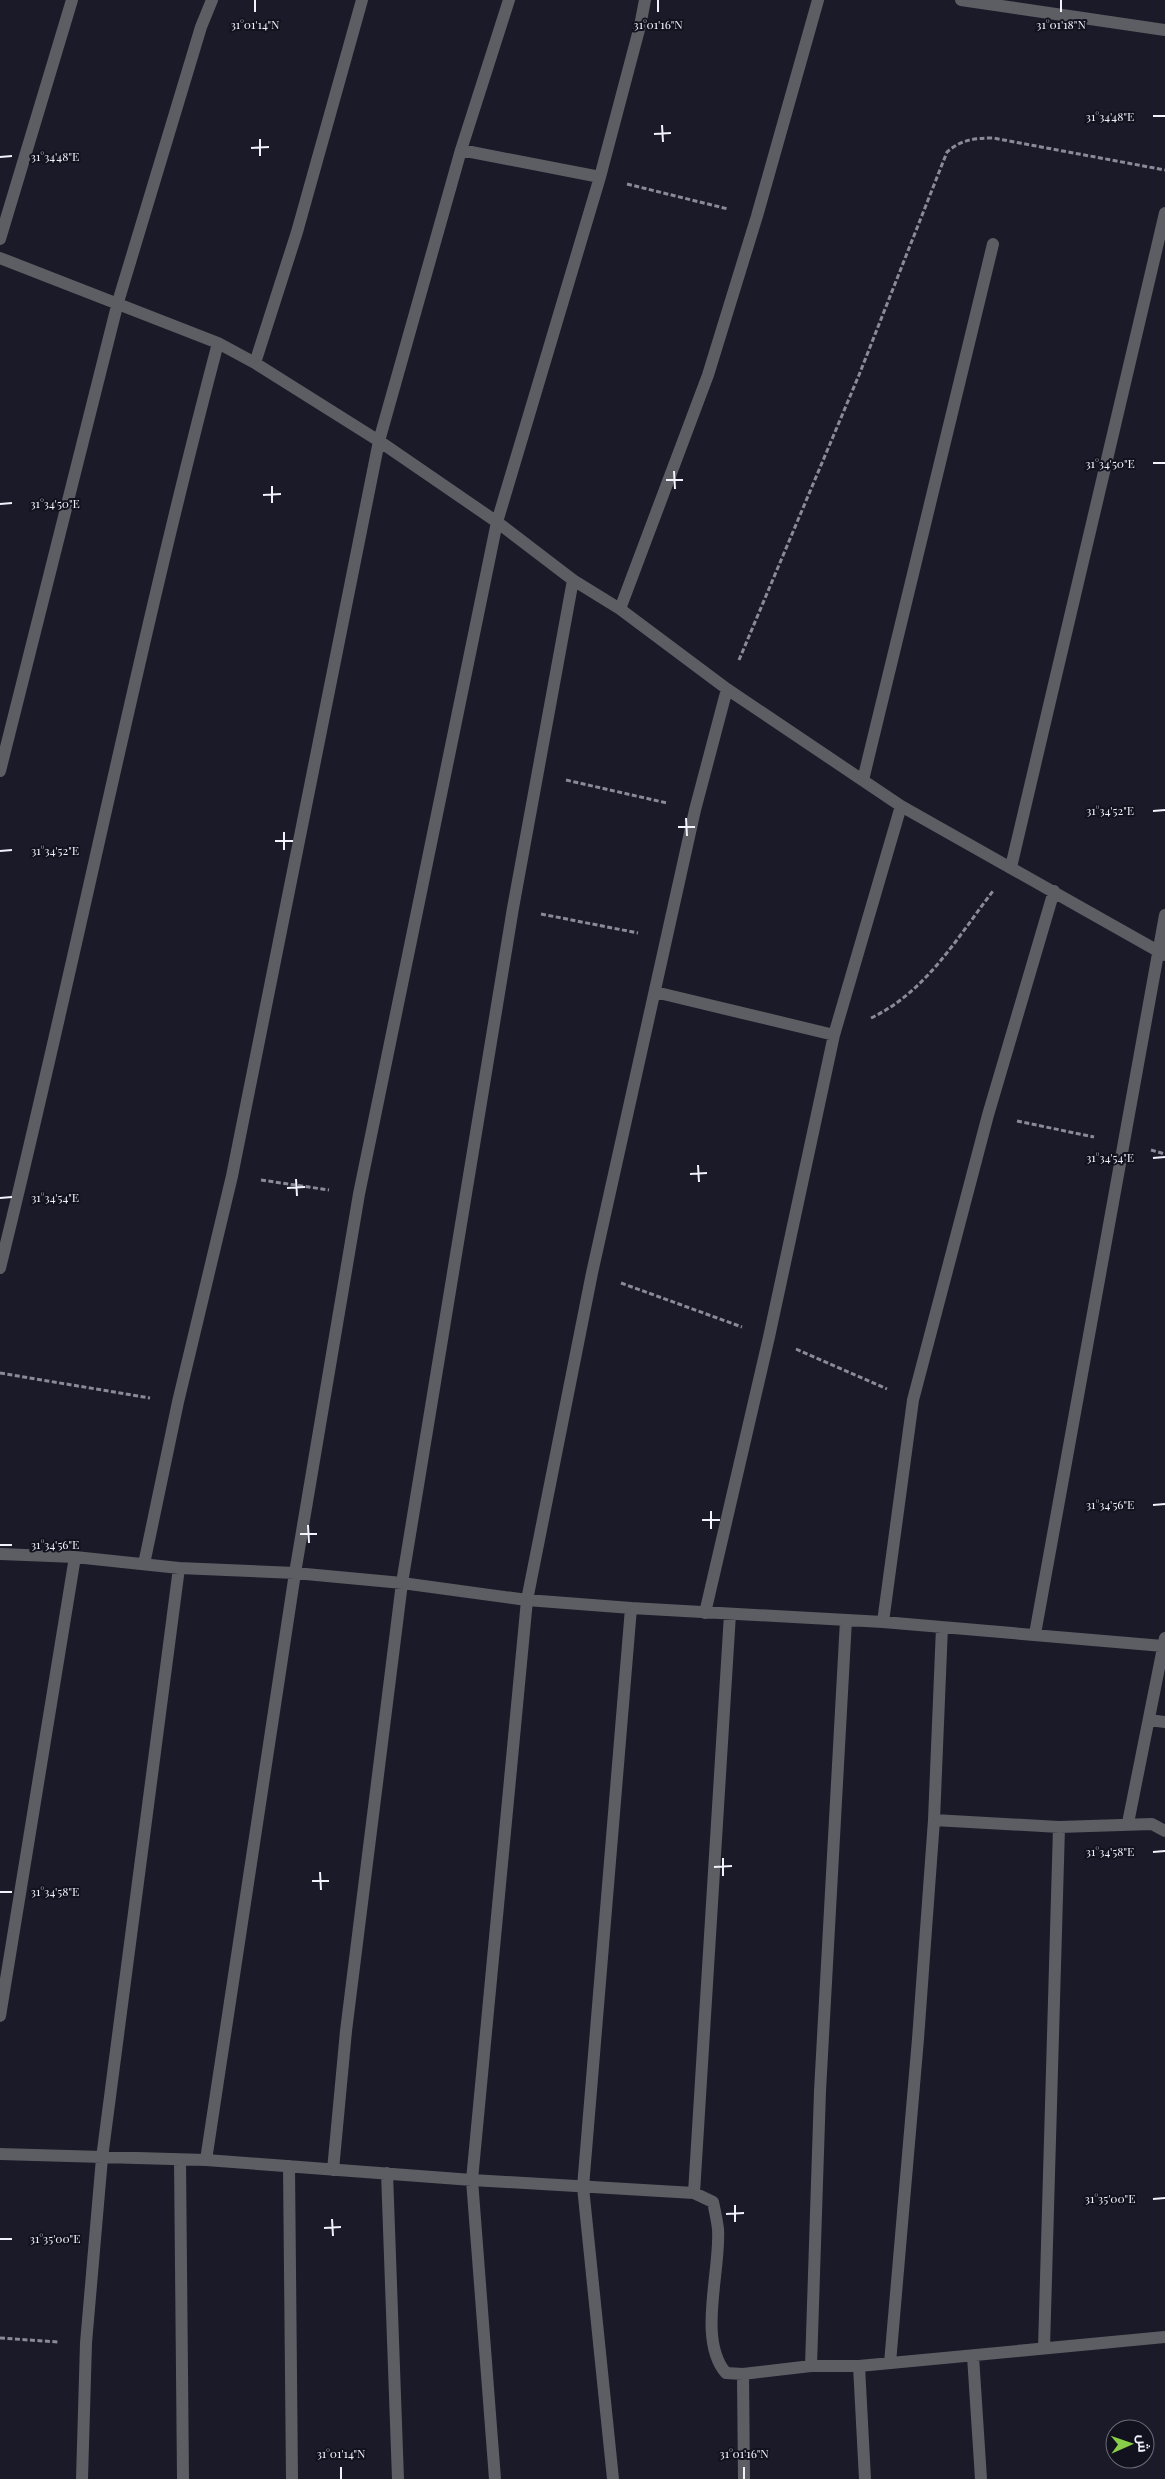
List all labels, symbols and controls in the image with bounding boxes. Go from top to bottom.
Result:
text: 31°01'14"N [230,16,280,32]
text: 31°01'16"N [633,16,683,32]
text: 31°01'18"N [1036,16,1086,32]
text: 31°34'48"E [1086,108,1134,124]
text: 31°34'48"E [31,148,79,164]
text: 31°34'50"E [1085,455,1135,471]
text: 31°34'50"E [30,495,80,511]
text: 31°34'52"E [1086,802,1134,818]
text: 31°34'52"E [31,842,79,858]
text: 31°34'54"E [1086,1149,1134,1165]
text: 31°34'54"E [31,1189,79,1205]
text: 31°34'56"E [1086,1496,1134,1512]
text: 31°34'56"E [31,1536,79,1552]
text: 31°34'58"E [1086,1843,1134,1859]
text: 31°34'58"E [31,1883,79,1899]
text: 31°35'00"E [1085,2190,1135,2206]
text: 31°35'00"E [30,2230,80,2246]
north arrow [1105,2419,1155,2469]
text: ش [1134,2434,1153,2453]
text: 31°01'14"N [316,2445,366,2461]
text: 31°01'16"N [719,2445,769,2461]

